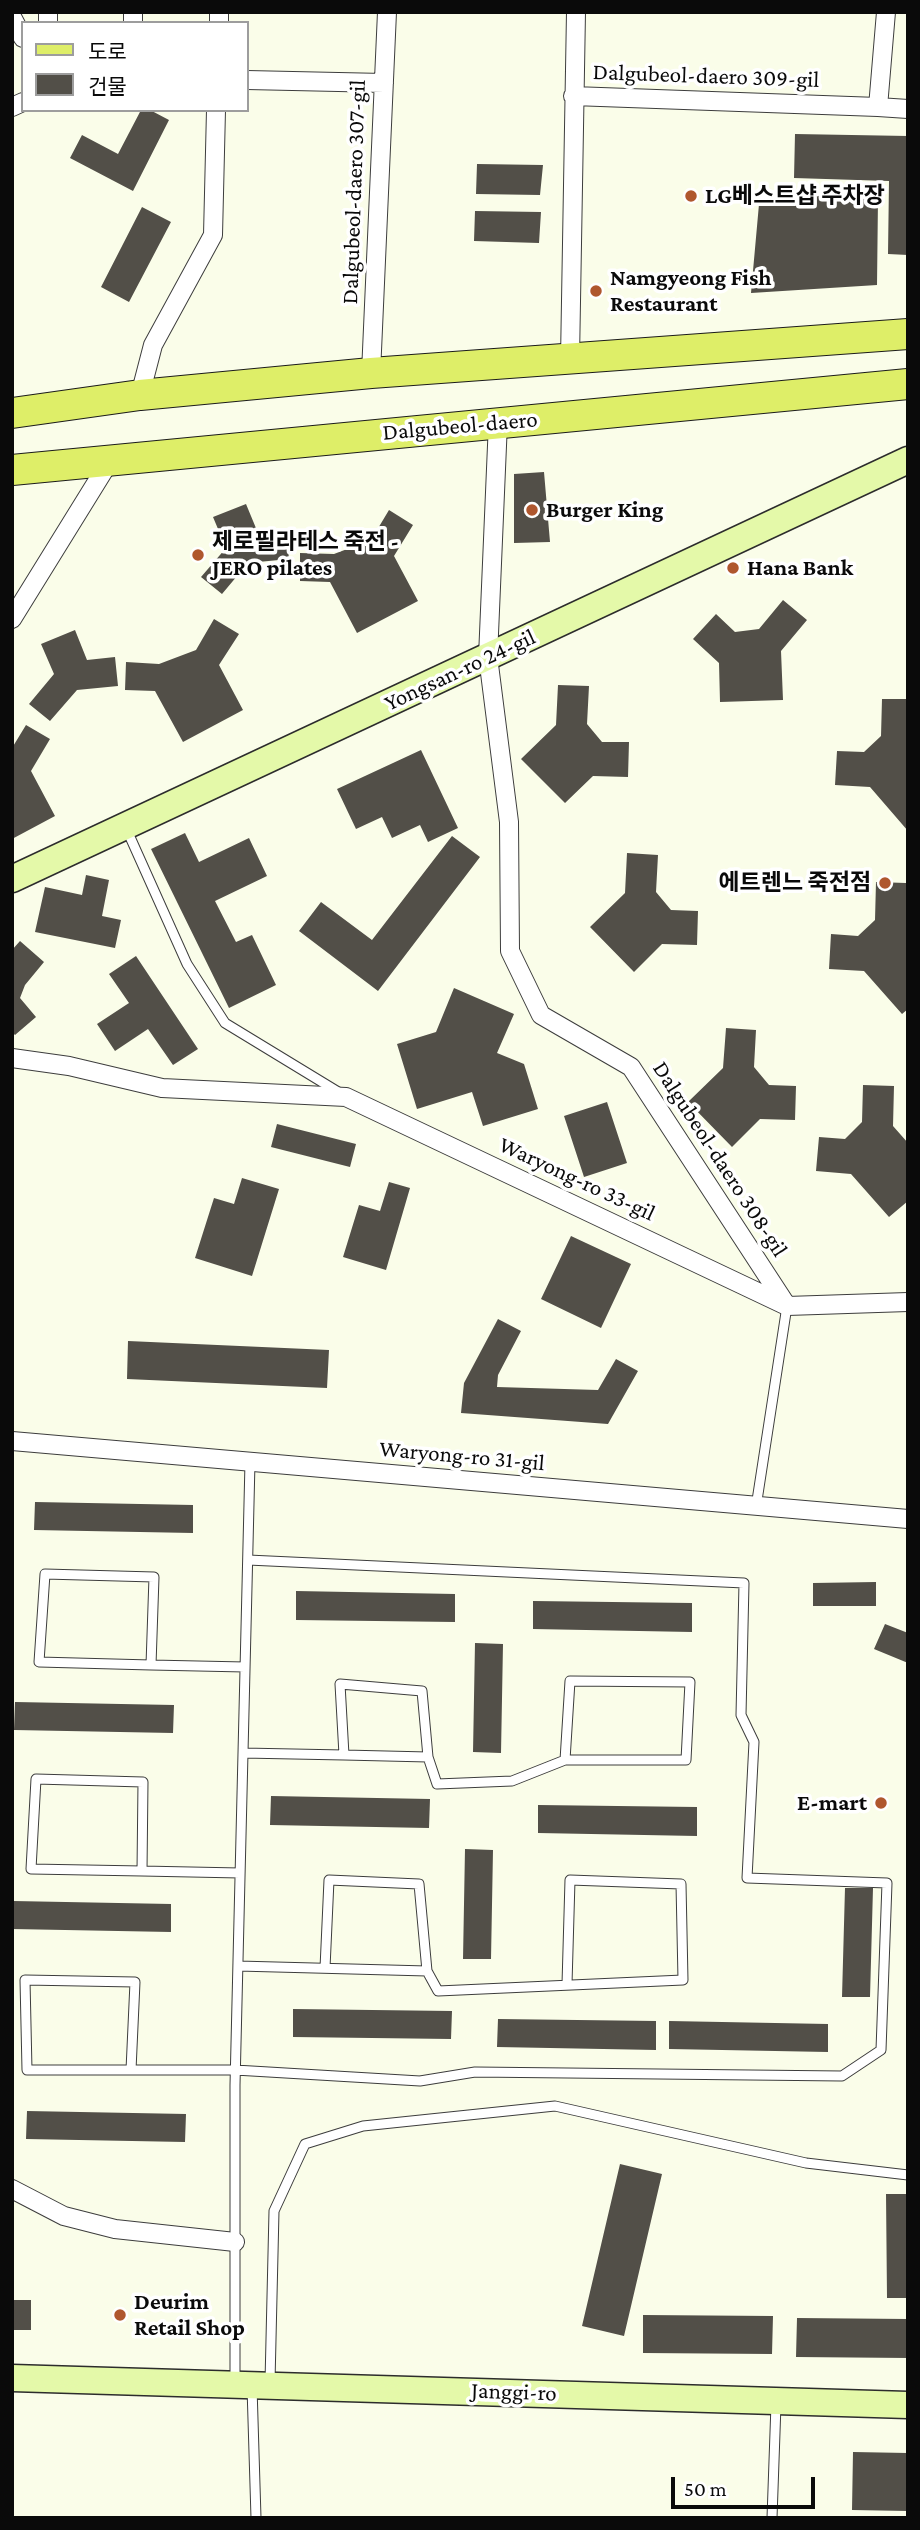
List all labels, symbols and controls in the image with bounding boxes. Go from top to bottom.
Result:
legend [21,21,248,112]
text: 도로 [88,40,127,64]
street label: Dalgubeol-daero 309-gil [592,58,820,94]
text: 건물 [88,75,127,99]
street label: Dalgubeol-daero 307-gil [336,79,372,305]
place label: LG베스트샵 주차장 [705,182,885,210]
marker: LG베스트샵 주차장 [683,188,699,204]
place label: Namgyeong Fish Restaurant [610,264,772,318]
marker: Namgyeong Fish Restaurant [588,283,604,299]
street label: Dalgubeol-daero [381,405,539,447]
place label: Burger King [546,496,663,524]
marker: Burger King [524,502,540,518]
place label: 제로필라테스 죽전 - JERO pilates [212,528,399,582]
marker: 제로필라테스 죽전 - JERO pilates [190,547,206,563]
place label: Hana Bank [747,554,853,582]
marker: Hana Bank [725,560,741,576]
street label: Yongsan-ro 24-gil [380,623,540,717]
place label: 에트렌느 죽전점 [718,869,871,897]
marker: 에트렌느 죽전점 [877,875,893,891]
street label: Dalgubeol-daero 308-gil [646,1056,794,1262]
street label: Waryong-ro 33-gil [495,1131,659,1227]
street label: Waryong-ro 31-gil [378,1435,546,1477]
place label: E-mart [797,1789,867,1817]
marker: E-mart [873,1795,889,1811]
place label: Deurim Retail Shop [134,2288,245,2342]
marker: Deurim Retail Shop [112,2307,128,2323]
street label: Janggi-ro [471,2377,557,2407]
scale bar [675,2464,818,2508]
text: 50 m [684,2477,727,2501]

